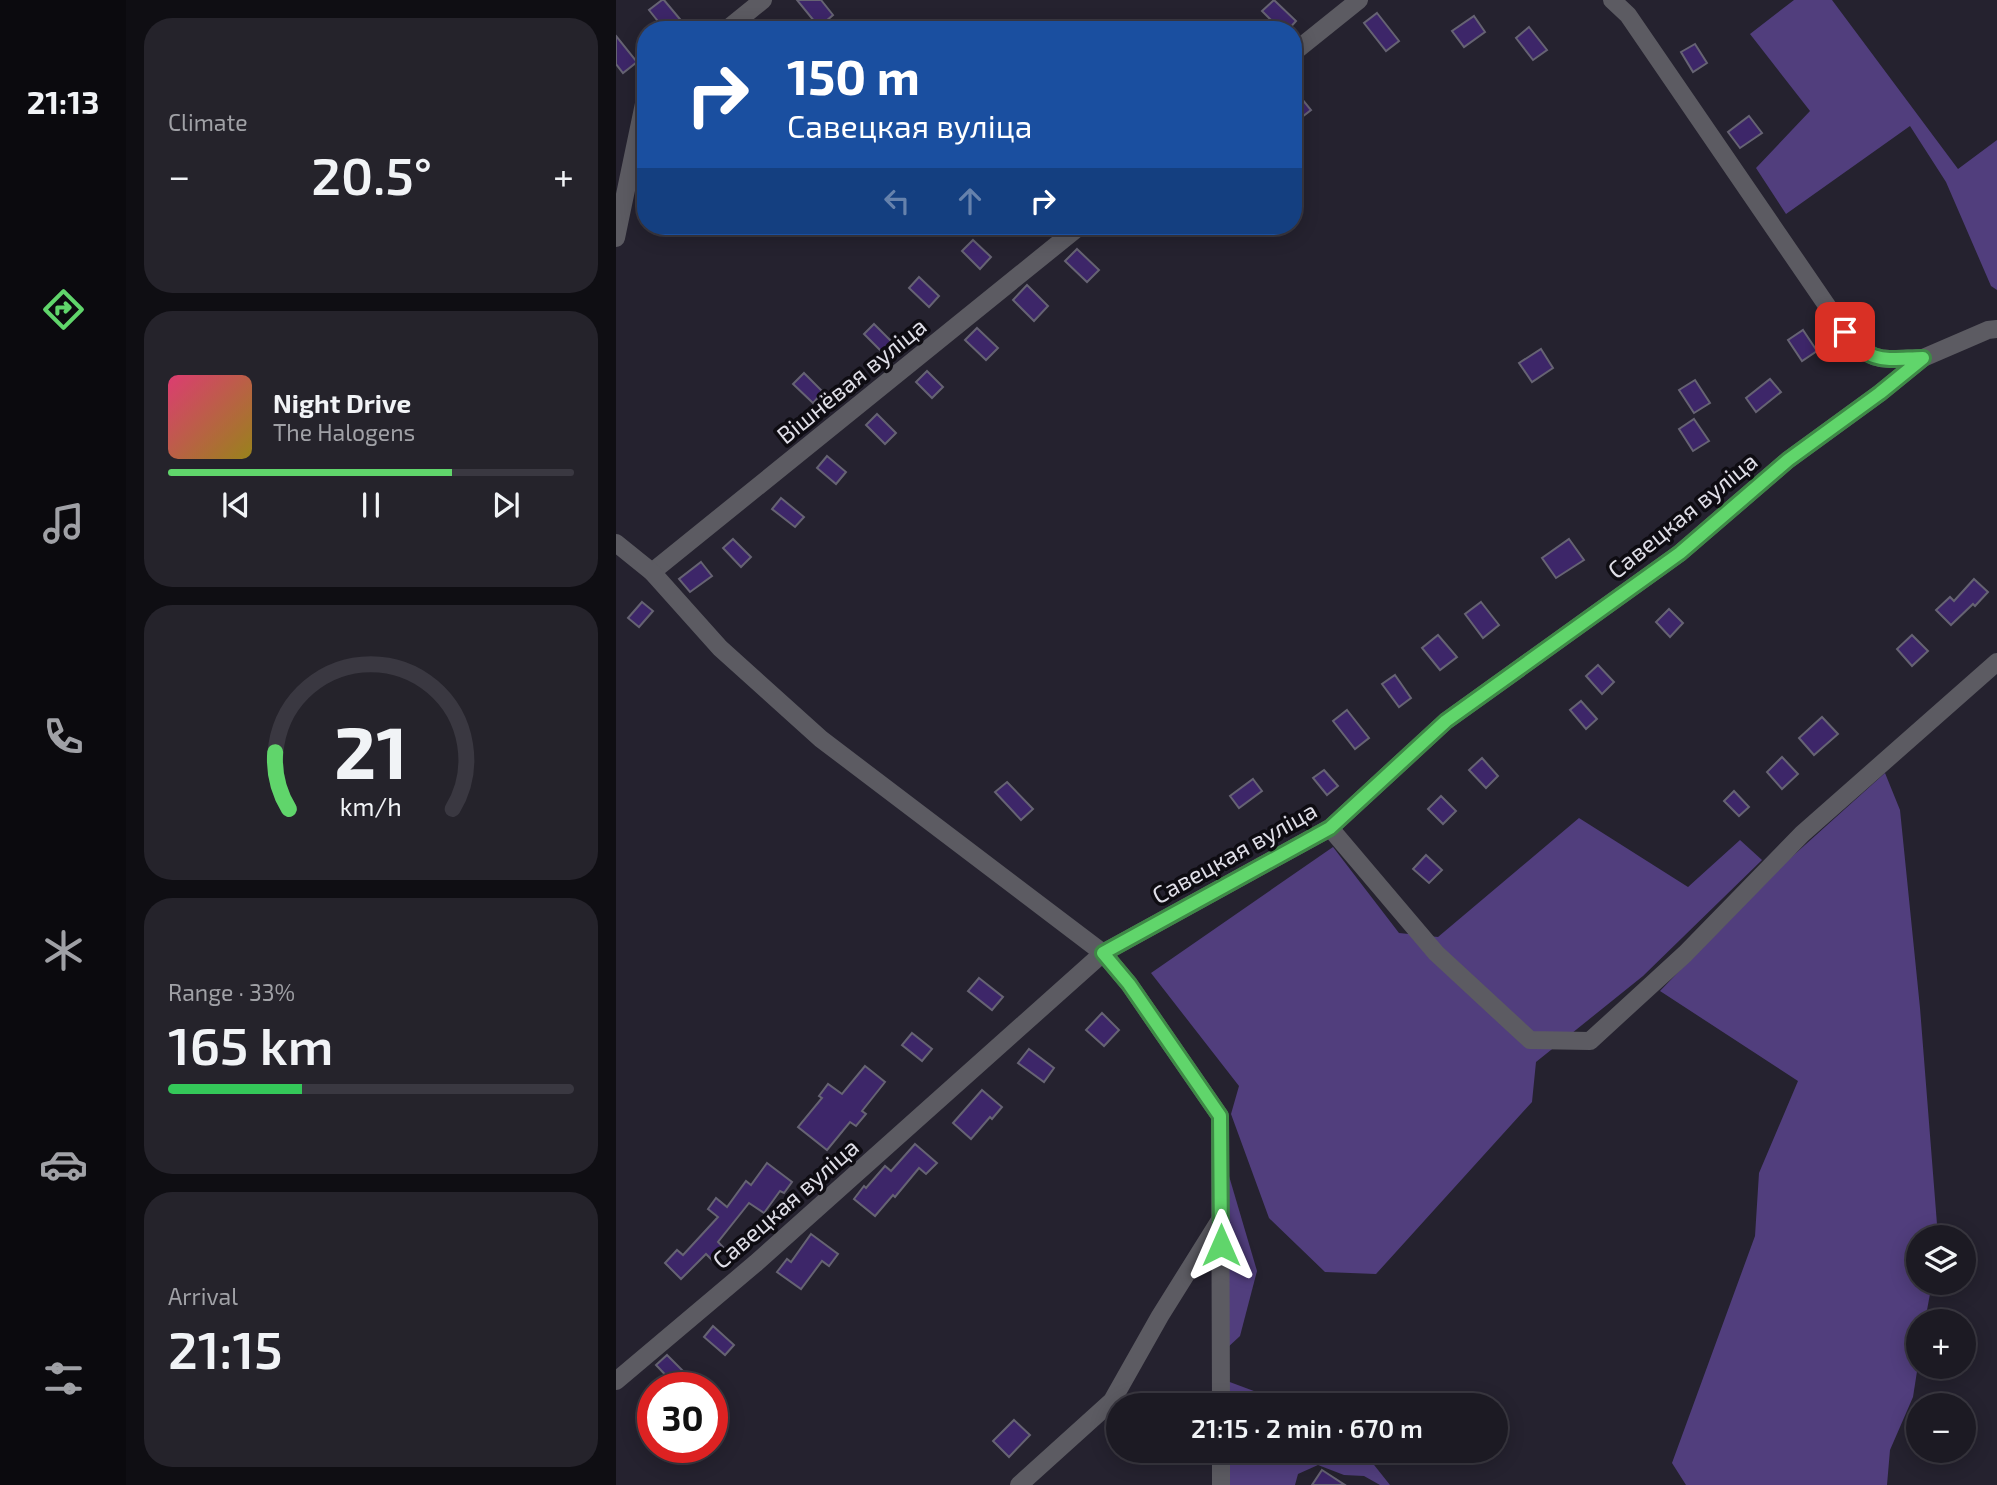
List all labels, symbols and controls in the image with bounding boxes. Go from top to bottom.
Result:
text: 150 m [787,46,920,105]
icon: right [672,49,763,140]
text: 21:13 [27,82,99,120]
text: Савецкая вуліца [787,106,1032,144]
text: Climate [168,108,248,136]
text: 20.5° [311,143,432,205]
text: − [168,152,190,198]
text: + [553,152,574,198]
icon: left [878,182,916,220]
icon: ahead [951,182,989,220]
icon: right [1024,182,1062,220]
icon: directions [39,285,88,334]
pin [1815,302,1875,362]
street label: Вішнёвая вуліца [770,311,932,450]
icon: arrive [1826,313,1864,351]
text: Night Drive [273,387,411,418]
text: The Halogens [273,418,415,446]
street label: Савецкая вуліца [1601,446,1763,585]
icon: previous [217,486,255,524]
icon: pause [352,486,390,524]
icon: next [487,486,525,524]
icon: music [39,499,88,548]
text: 21 [334,706,408,794]
icon: phone [39,712,88,761]
text: km/h [340,790,402,820]
street label: Савецкая вуліца [1146,795,1322,910]
icon: climate [39,926,88,975]
text: Range · 33% [168,978,295,1006]
text: 165 km [168,1013,333,1075]
street label: Савецкая вуліца [706,1132,865,1275]
icon: car [39,1140,88,1189]
position arrow [1184,1208,1258,1282]
map controls [1906,1225,1976,1463]
button: layers [1906,1225,1976,1295]
text: Arrival [168,1282,238,1310]
button: + [1906,1309,1976,1379]
text: 21:15 [168,1317,283,1379]
icon: filters [39,1354,88,1403]
speed limit sign: 30 [637,1372,728,1463]
button: − [1906,1393,1976,1463]
text: 21:15 · 2 min · 670 m [1191,1412,1423,1443]

